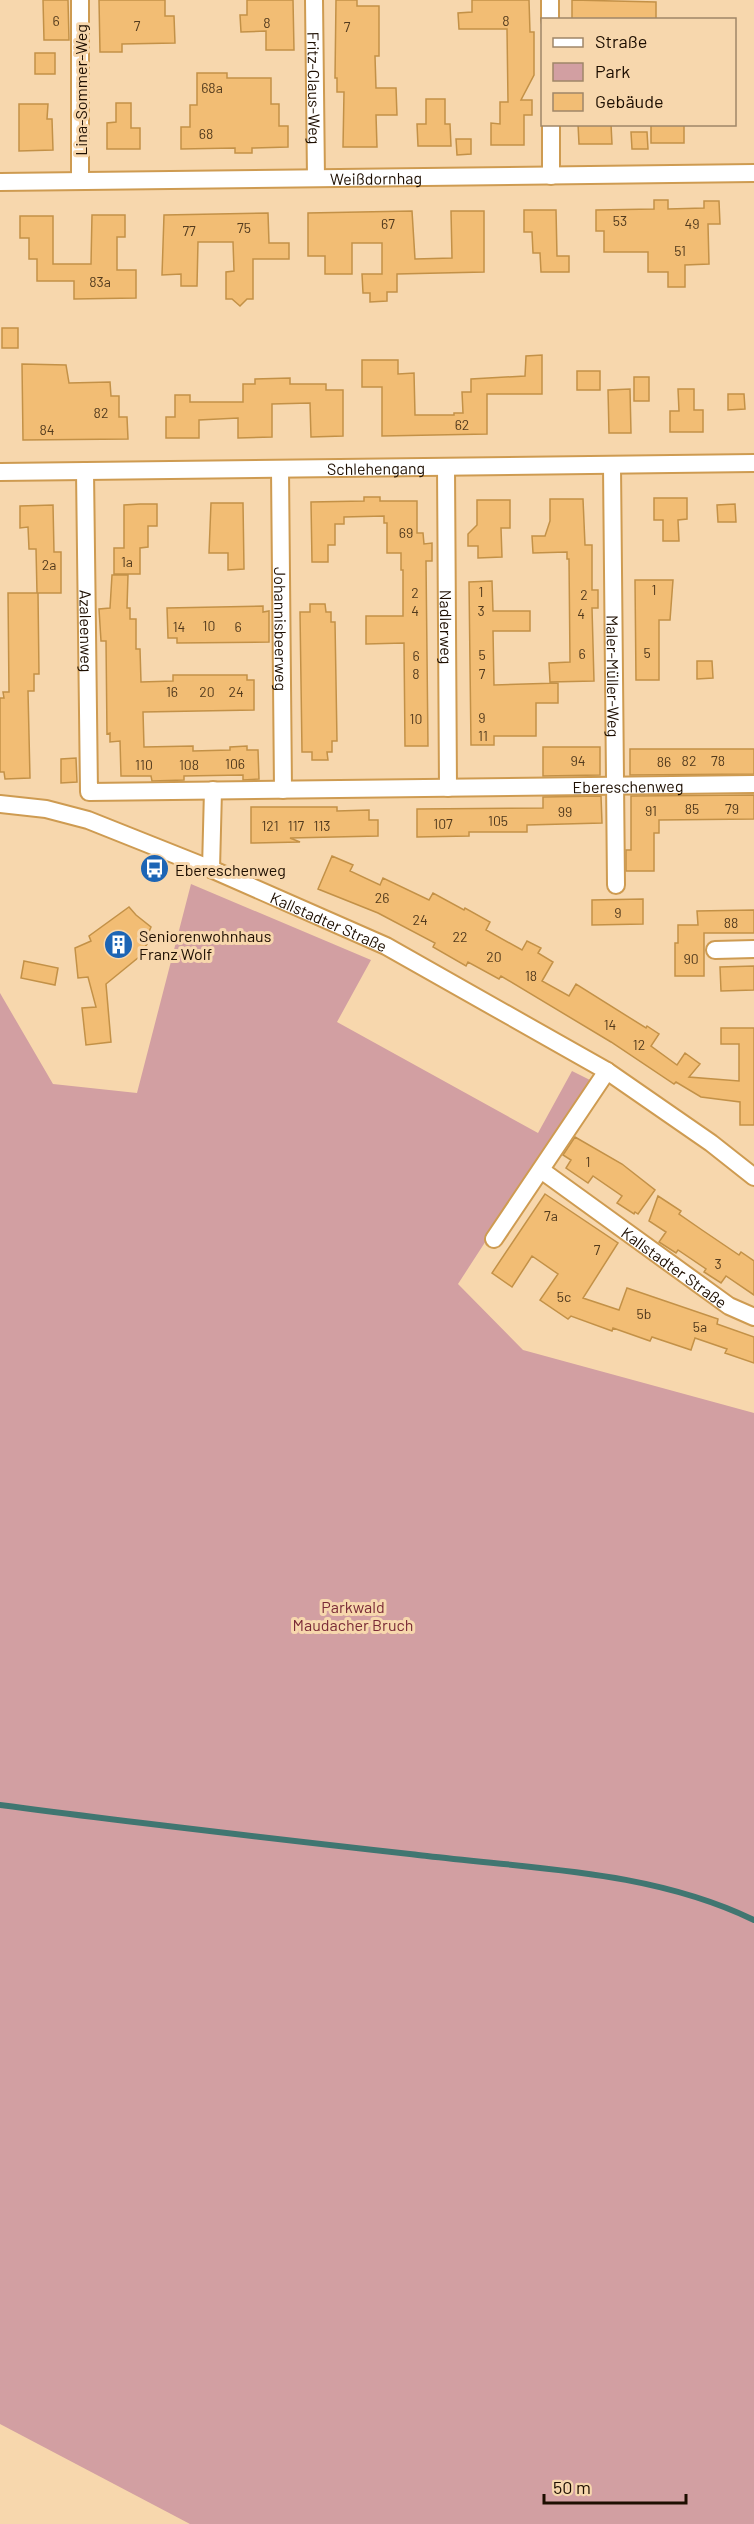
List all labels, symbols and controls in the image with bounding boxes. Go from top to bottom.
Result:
house number: 6 [52,12,60,29]
house number: 8 [502,12,510,29]
house number: 8 [263,14,271,31]
house number: 7 [134,17,141,34]
house number: 7 [344,18,351,35]
legend [541,18,736,126]
street label: Lina-Sommer-Weg [71,24,90,156]
text: Straße [595,30,647,52]
street label: Fritz-Claus-Weg [305,32,325,144]
text: Park [595,60,630,82]
house number: 68a [201,79,223,96]
text: Gebäude [595,90,664,112]
house number: 68 [199,125,213,142]
street label: Weißdornhag [330,167,422,188]
house number: 53 [613,212,627,229]
house number: 67 [381,215,395,232]
house number: 49 [684,215,700,232]
house number: 75 [237,219,251,236]
house number: 77 [182,222,196,239]
house number: 51 [674,242,686,259]
house number: 83a [89,273,111,290]
house number: 82 [94,404,108,421]
house number: 62 [455,416,469,433]
house number: 84 [39,421,55,438]
street label: Schlehengang [327,457,425,478]
house number: 69 [399,524,413,541]
house number: 1a [121,553,133,570]
house number: 2a [42,556,56,573]
street label: Johannisbeerweg [271,567,292,691]
house number: 1 [652,581,656,598]
house number: 1 [479,583,483,600]
house number: 2 [411,584,419,601]
house number: 2 [580,586,588,603]
street label: Azaleenweg [77,590,97,672]
street label: Nadlerweg [437,590,457,664]
house number: 4 [411,602,419,619]
house number: 3 [477,602,485,619]
house number: 4 [577,605,585,622]
street label: Maler-Müller-Weg [604,615,624,737]
house number: 10 [203,617,215,634]
house number: 14 [173,618,185,635]
house number: 6 [234,618,242,635]
house number: 5 [643,644,651,661]
house number: 6 [578,645,586,662]
house number: 5 [478,646,486,663]
house number: 6 [412,647,420,664]
house number: 8 [412,665,420,682]
house number: 7 [479,665,486,682]
house number: 16 [166,683,178,700]
house number: 20 [199,683,215,700]
house number: 24 [228,683,244,700]
house number: 9 [478,709,486,726]
house number: 10 [410,710,422,727]
house number: 11 [478,727,488,744]
house number: 94 [570,752,586,769]
house number: 82 [682,752,696,769]
house number: 78 [711,752,725,769]
house number: 86 [657,753,671,770]
house number: 106 [225,755,245,772]
house number: 110 [135,756,153,773]
house number: 108 [179,756,199,773]
street label: Ebereschenweg [572,775,683,796]
house number: 85 [685,800,699,817]
house number: 79 [725,800,739,817]
house number: 91 [645,802,657,819]
house number: 99 [558,803,572,820]
house number: 105 [488,812,508,829]
house number: 107 [433,815,453,832]
house number: 121 [261,817,279,834]
house number: 117 [288,817,305,834]
house number: 113 [313,817,331,834]
bus stop icon: Ebereschenweg [138,853,170,885]
place label: Ebereschenweg [175,860,286,879]
street label: Kallstadter Straße [268,887,390,955]
house number: 26 [375,889,389,906]
house number: 9 [614,904,622,921]
house number: 24 [412,911,428,928]
house number: 88 [724,914,738,931]
place label: Seniorenwohnhaus Franz Wolf [139,926,271,963]
building icon: Seniorenwohnhaus Franz Wolf [102,928,134,960]
house number: 22 [452,928,468,945]
house number: 20 [486,948,502,965]
house number: 90 [683,950,699,967]
house number: 18 [525,967,537,984]
house number: 14 [604,1016,616,1033]
house number: 12 [633,1036,645,1053]
house number: 1 [586,1153,590,1170]
house number: 7a [544,1207,558,1224]
street label: Kallstadter Straße [618,1222,731,1311]
house number: 7 [594,1241,601,1258]
house number: 3 [714,1255,722,1272]
house number: 5c [557,1288,571,1305]
house number: 5b [637,1305,651,1322]
house number: 5a [693,1318,707,1335]
park label: Parkwald Maudacher Bruch [293,1597,413,1634]
scale bar [544,2467,686,2505]
text: 50 m [553,2476,591,2498]

